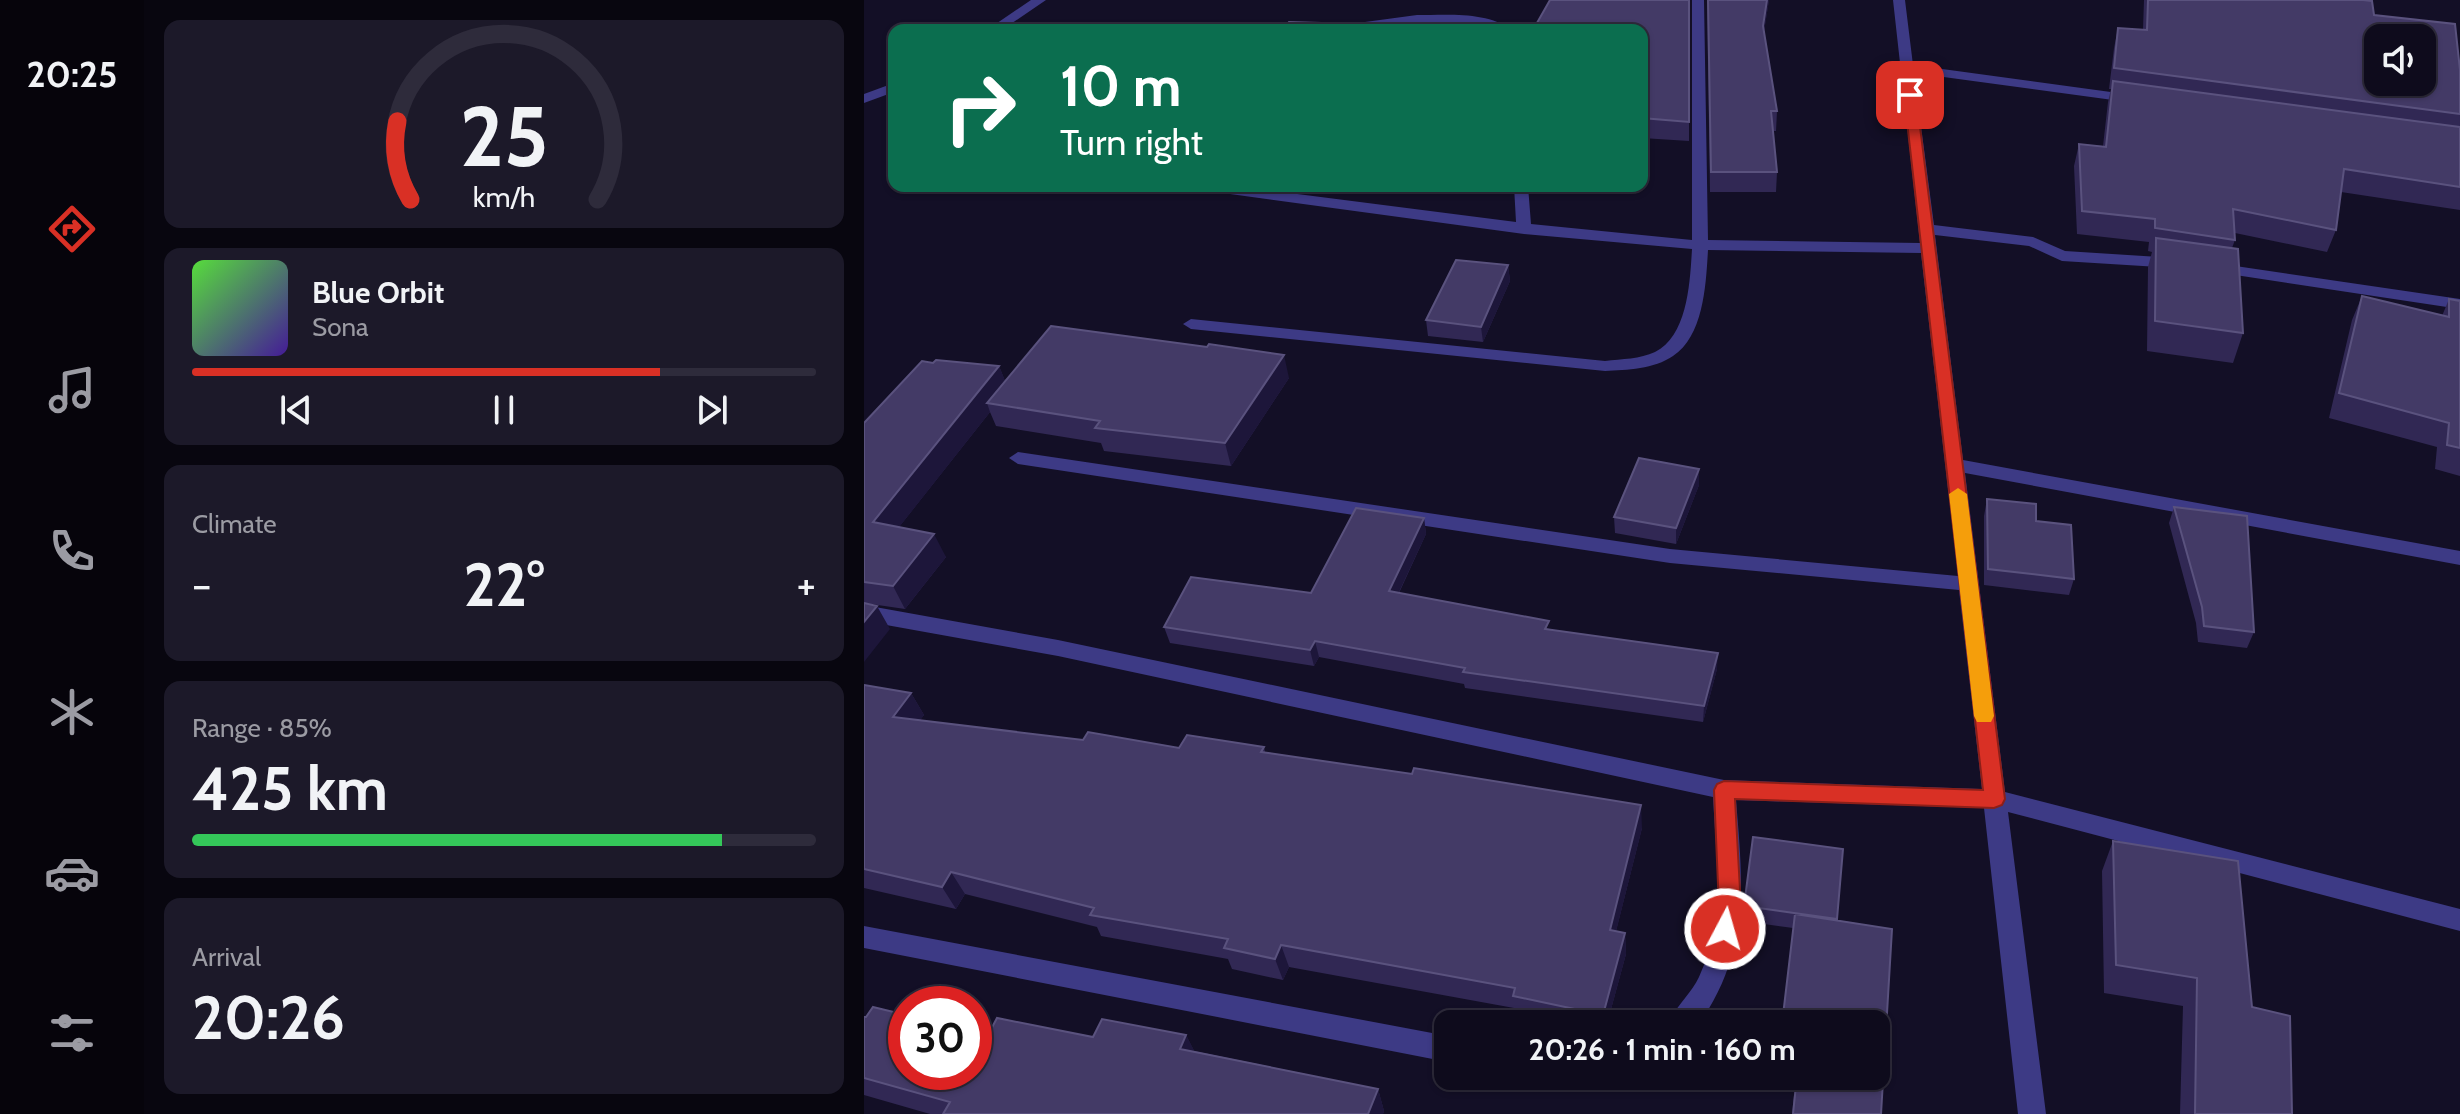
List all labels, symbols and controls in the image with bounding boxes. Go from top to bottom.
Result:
map controls [2364,24,2436,96]
button: sound [2364,24,2436,96]
text: 20:25 [27,52,117,96]
text: 10 m [1060,52,1181,120]
icon: right [928,56,1032,160]
pin [1876,61,1944,129]
icon: arrive [1888,73,1932,117]
text: 25 [460,86,548,187]
text: Turn right [1060,120,1203,164]
text: km/h [473,179,535,214]
icon: directions [44,201,100,257]
text: Blue Orbit [312,274,444,311]
text: Sona [312,311,369,343]
icon: music [44,362,100,418]
icon: previous [274,388,318,432]
icon: pause [482,388,526,432]
icon: next [690,388,734,432]
text: Climate [192,508,277,540]
icon: phone [44,523,100,579]
text: 22° [464,548,544,621]
text: − [192,558,211,611]
text: + [797,558,816,611]
icon: climate [44,684,100,740]
text: Range · 85% [192,712,332,744]
text: 425 km [192,752,388,825]
icon: car [44,845,100,901]
position arrow [1683,887,1767,971]
text: Arrival [192,941,261,973]
text: 20:26 [192,981,345,1054]
speed limit sign: 30 [888,986,992,1090]
icon: filters [44,1005,100,1061]
text: 20:26 · 1 min · 160 m [1529,1031,1795,1068]

